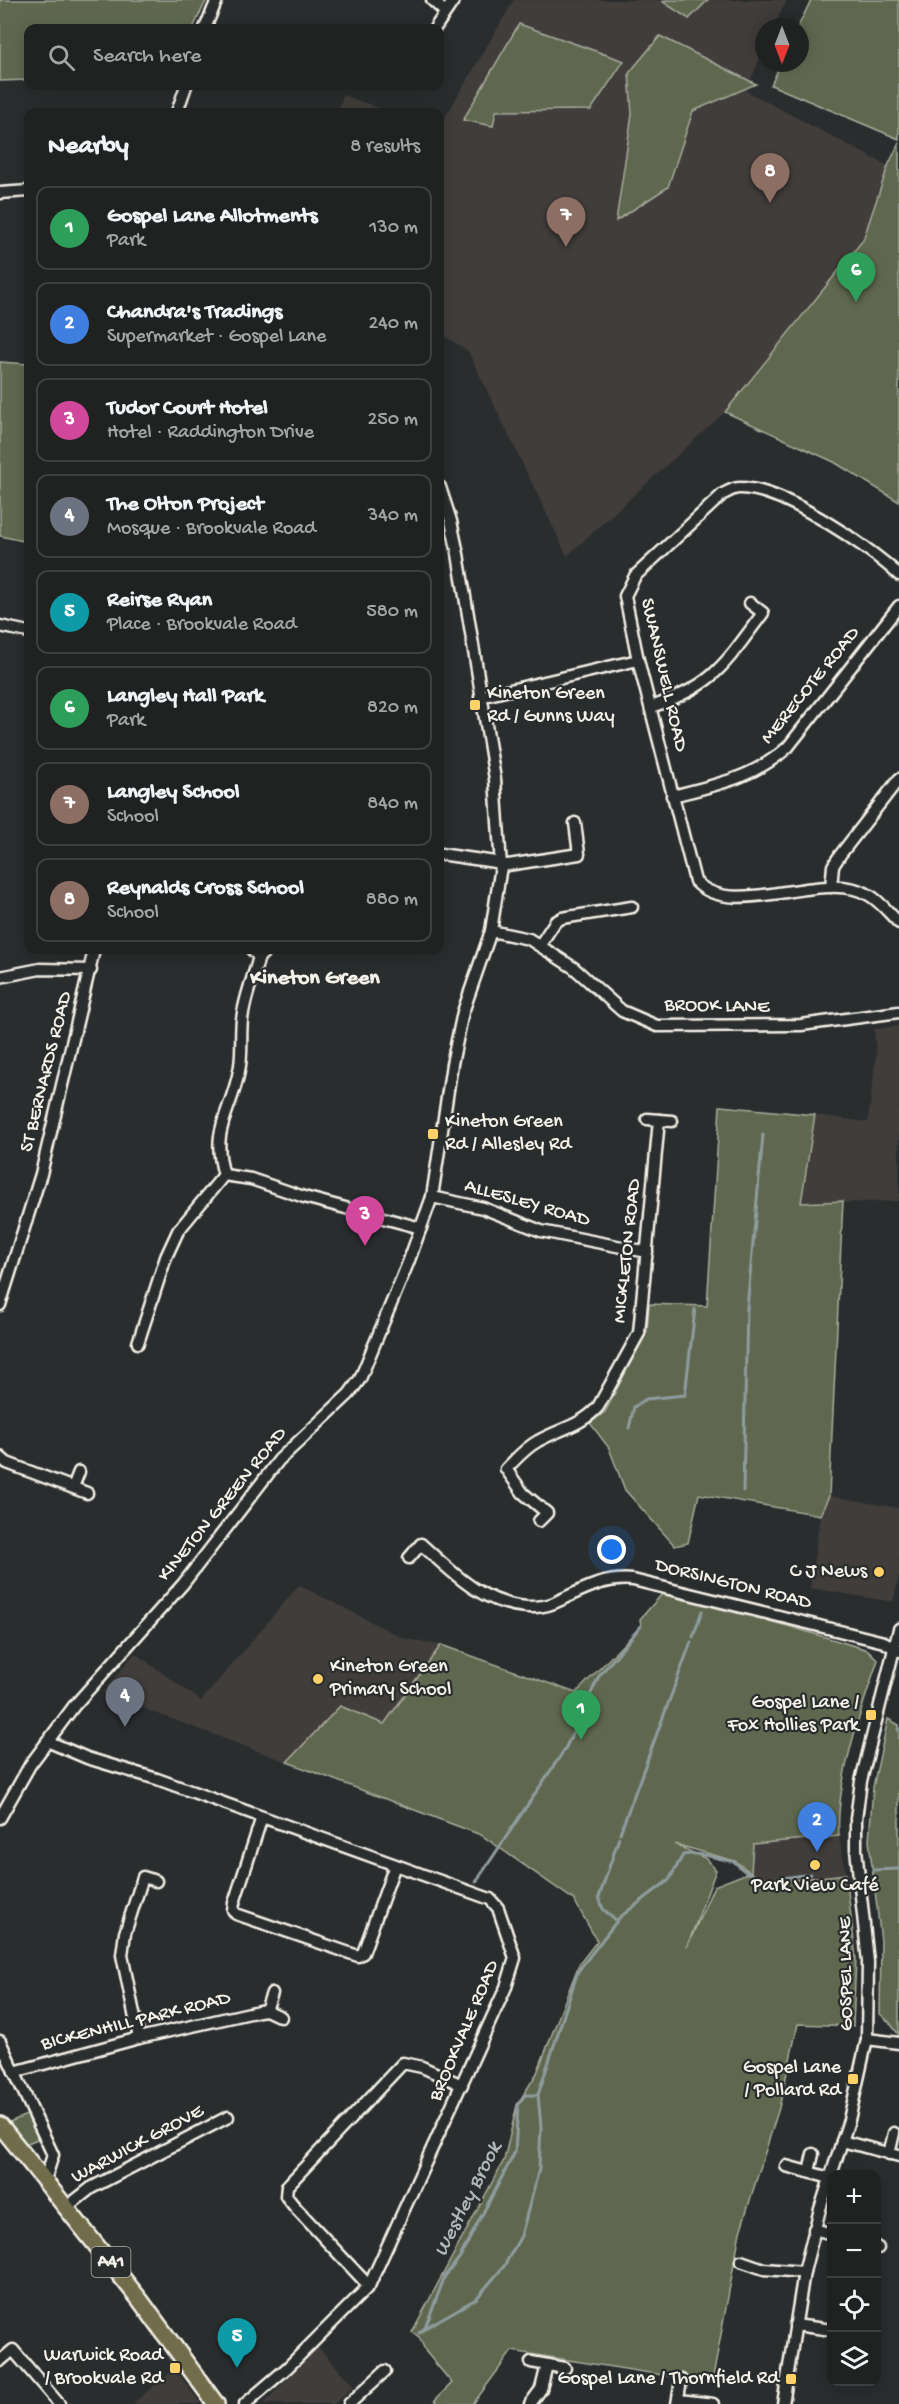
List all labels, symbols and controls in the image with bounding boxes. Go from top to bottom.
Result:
north arrow [755,18,809,72]
search box [24,24,444,90]
icon: search [45,41,78,74]
text: Search here [93,44,201,70]
text: Nearby [48,132,129,163]
text: 8 results [350,136,420,159]
pin: 8 [750,154,790,203]
pin: 7 [546,198,586,247]
text: Gospel Lane Allotments [107,204,318,230]
text: 1 [65,217,74,240]
text: 130 m [369,217,418,240]
text: Park [107,230,145,253]
pin: 6 [836,252,876,302]
text: Chandra's Tradings [107,300,282,326]
text: 2 [65,313,74,336]
text: 240 m [368,313,418,336]
text: Supermarket · Gospel Lane [107,326,326,349]
text: Tudor Court Hotel [107,396,268,422]
text: 3 [64,409,75,432]
text: 250 m [367,409,418,432]
text: Hotel · Raddington Drive [107,422,314,445]
text: The Olton Project [107,492,264,518]
text: 4 [65,505,74,528]
text: 340 m [368,505,418,528]
text: Mosque · Brookvale Road [107,518,316,541]
text: Reirse Ryan [107,588,212,614]
street label: SWANSWELL ROAD [634,596,692,755]
text: 5 [64,601,75,624]
text: 580 m [366,601,418,624]
text: Place · Brookvale Road [107,614,296,637]
street label: MERECOTE ROAD [757,622,866,749]
place label: Kineton Green Rd / Gunns Way [487,683,615,729]
text: Langley Hall Park [107,684,264,710]
text: 6 [64,697,75,720]
text: 820 m [367,697,418,720]
marker: Kineton Green Rd / Gunns Way [468,698,482,712]
text: Park [107,710,145,733]
text: Langley School [107,780,240,806]
text: 7 [64,793,75,816]
text: 840 m [367,793,418,816]
text: School [107,806,159,829]
text: Reynalds Cross School [107,876,304,902]
text: 8 [64,889,75,912]
text: 880 m [366,889,418,912]
text: School [107,902,159,925]
district label: Kineton Green [249,966,380,992]
street label: ST BERNARDS ROAD [16,988,78,1155]
street label: BROOK LANE [663,995,771,1019]
place label: Kineton Green Rd / Allesley Rd [445,1111,574,1157]
marker: Kineton Green Rd / Allesley Rd [426,1127,440,1141]
street label: ALLESLEY ROAD [462,1175,593,1233]
street label: MICKLETON ROAD [609,1177,647,1324]
pin: 3 [346,1196,385,1246]
street label: KINETON GREEN ROAD [154,1422,293,1587]
your location [597,1535,626,1564]
street label: DORSINGTON ROAD [651,1554,814,1616]
place label: C J News [790,1561,868,1584]
marker: C J News [872,1565,886,1579]
place label: Kineton Green Primary School [329,1656,451,1702]
marker: Kineton Green Primary School [311,1672,325,1686]
pin: 4 [106,1678,144,1727]
pin: 1 [562,1690,600,1740]
place label: Gospel Lane / Fox Hollies Park [727,1692,861,1738]
marker: Gospel Lane / Fox Hollies Park [864,1708,878,1722]
pin: 2 [798,1802,836,1852]
marker: Park View Café [808,1858,822,1872]
place label: Park View Café [750,1875,879,1898]
street label: GOSPEL LANE [834,1915,859,2031]
street label: BROOKVALE ROAD [425,1956,505,2106]
street label: BICKENHILL PARK ROAD [38,1987,234,2057]
place label: Gospel Lane / Pollard Rd [743,2057,843,2103]
marker: Gospel Lane / Pollard Rd [846,2072,860,2086]
street label: WARWICK GROVE [68,2100,209,2190]
water label: Westley Brook [429,2136,510,2261]
map controls [827,2170,881,2386]
button: + [827,2170,881,2224]
button: − [827,2224,881,2278]
road number: A41 [92,2247,130,2277]
button: locate [827,2278,881,2332]
pin: 5 [218,2318,256,2368]
button: layers [827,2332,881,2386]
place label: Warwick Road / Brookvale Rd [44,2345,165,2391]
marker: Warwick Road / Brookvale Rd [168,2361,182,2375]
place label: Gospel Lane / Thornfield Rd [558,2368,781,2391]
marker: Gospel Lane / Thornfield Rd [784,2372,798,2386]

